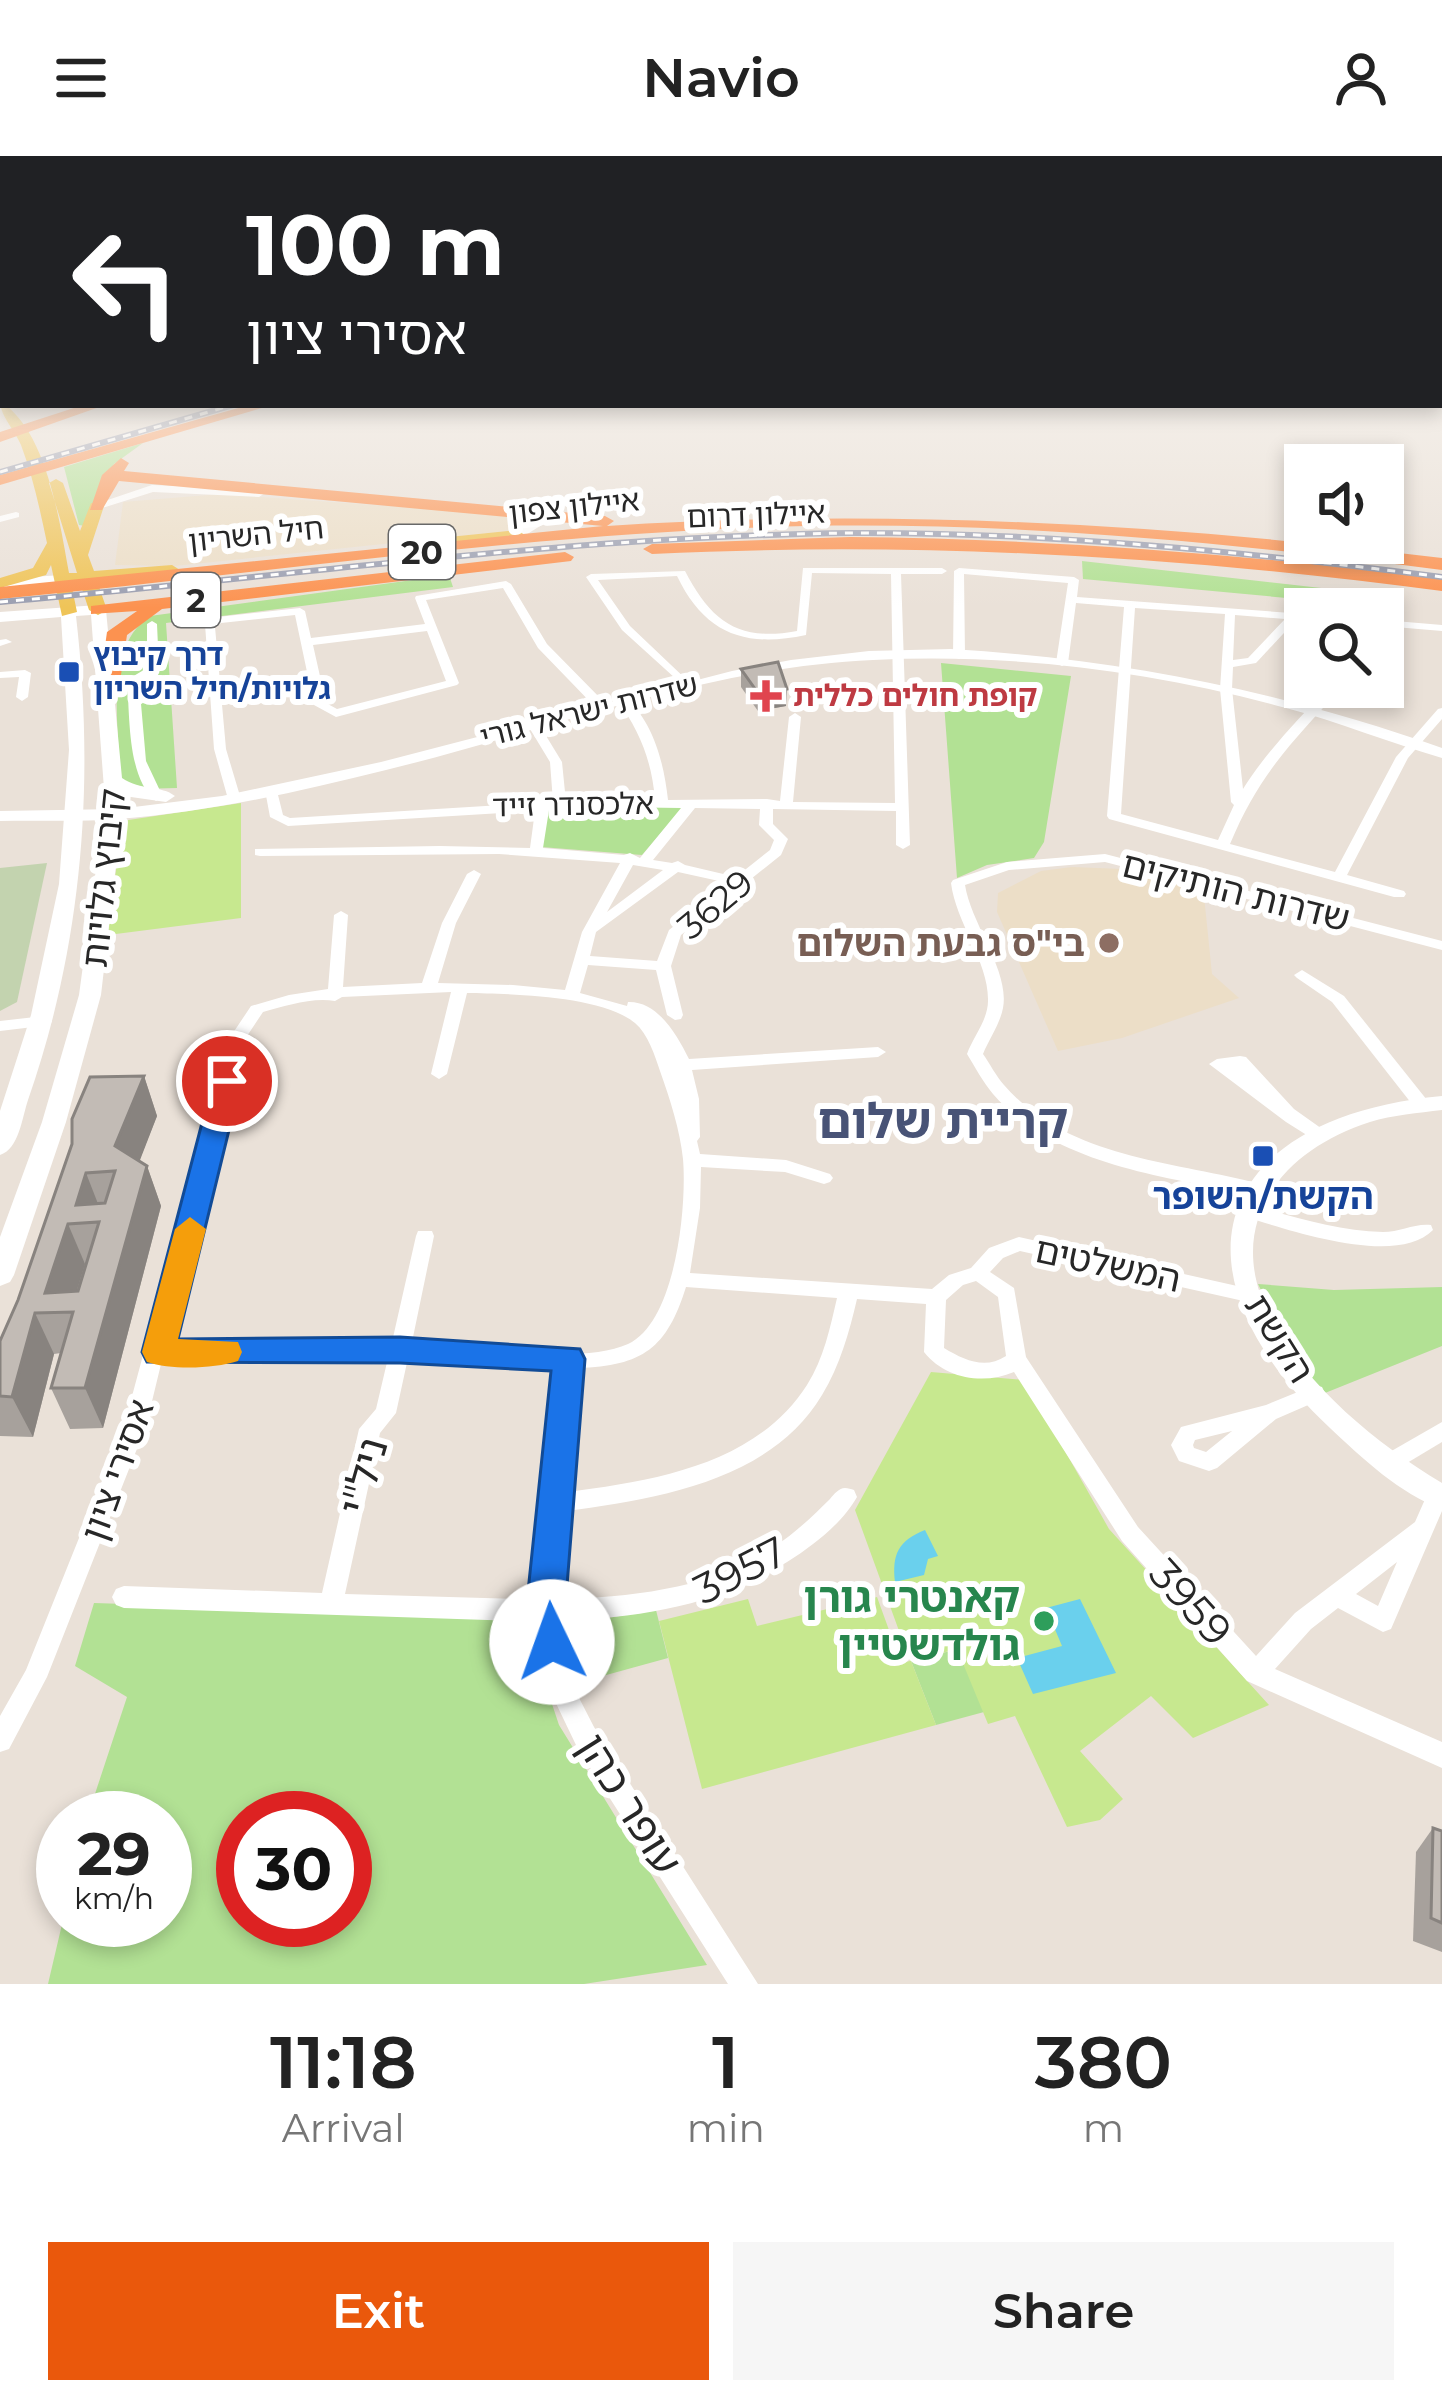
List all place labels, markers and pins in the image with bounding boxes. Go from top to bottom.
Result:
place label: דרך קיבוץ גלויות/חיל השריון [93,636,331,707]
marker: דרך קיבוץ גלויות/חיל השריון [56,659,82,685]
place label: קופת חולים כללית [793,677,1037,714]
marker: קופת חולים כללית [750,680,782,712]
place label: בי"ס גבעת השלום [797,921,1085,965]
marker: בי"ס גבעת השלום [1096,930,1122,956]
pin [176,1030,278,1132]
marker: הקשת/השופר [1250,1143,1276,1169]
place label: הקשת/השופר [1152,1174,1374,1218]
place label: קאנטרי גורן גולדשטיין [803,1571,1020,1671]
marker: קאנטרי גורן גולדשטיין [1031,1608,1057,1634]

